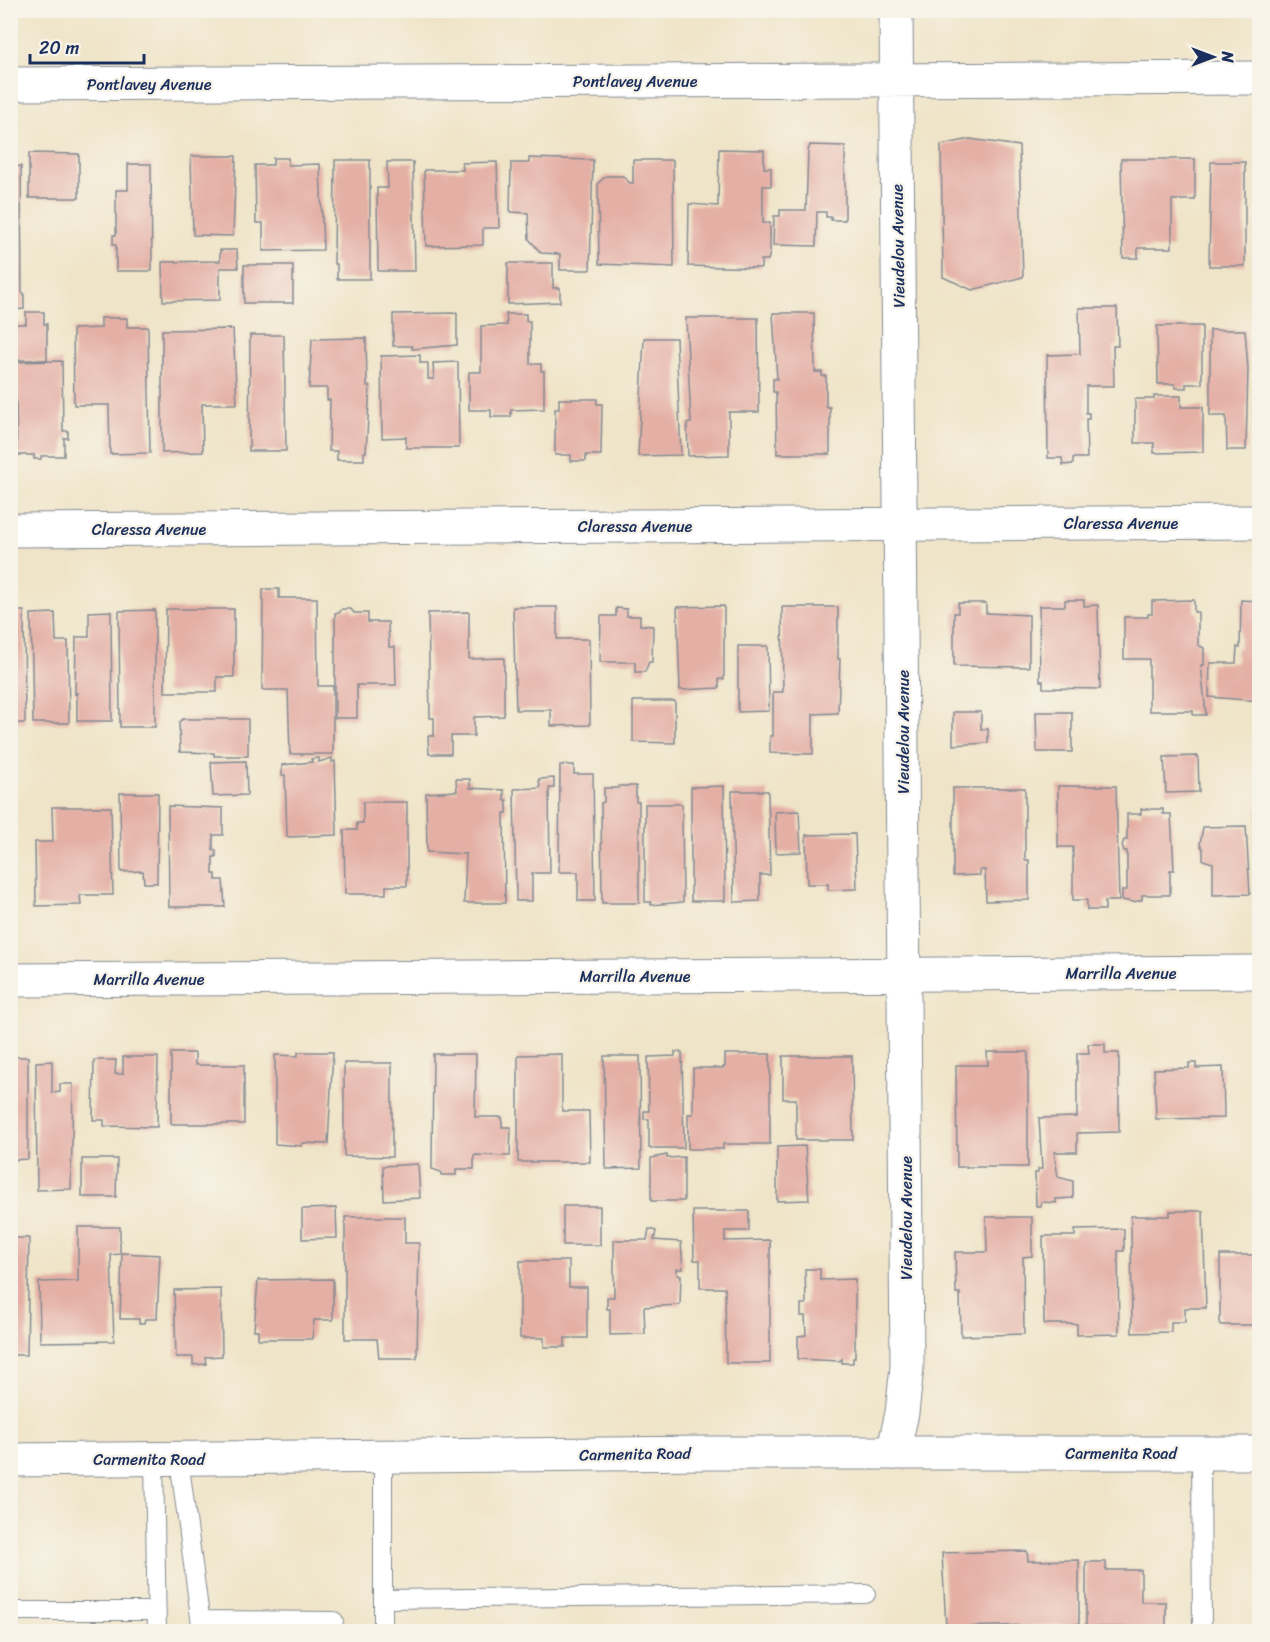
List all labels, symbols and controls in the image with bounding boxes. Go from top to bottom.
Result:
scale bar [30,27,144,65]
north arrow [1183,27,1243,87]
text: 20 m [39,32,79,64]
text: N [1213,50,1242,63]
street label: Pontlavey Avenue [573,67,698,96]
street label: Pontlavey Avenue [87,70,212,99]
street label: Vieudelou Avenue [882,184,914,308]
street label: Claressa Avenue [1064,509,1179,538]
street label: Claressa Avenue [578,512,693,541]
street label: Claressa Avenue [92,515,207,544]
street label: Vieudelou Avenue [889,670,918,794]
street label: Marrilla Avenue [1065,959,1177,988]
street label: Marrilla Avenue [579,962,691,991]
street label: Marrilla Avenue [93,965,205,994]
street label: Vieudelou Avenue [892,1156,921,1280]
street label: Carmenita Road [579,1439,693,1469]
street label: Carmenita Road [1065,1439,1178,1468]
street label: Carmenita Road [93,1445,206,1474]

